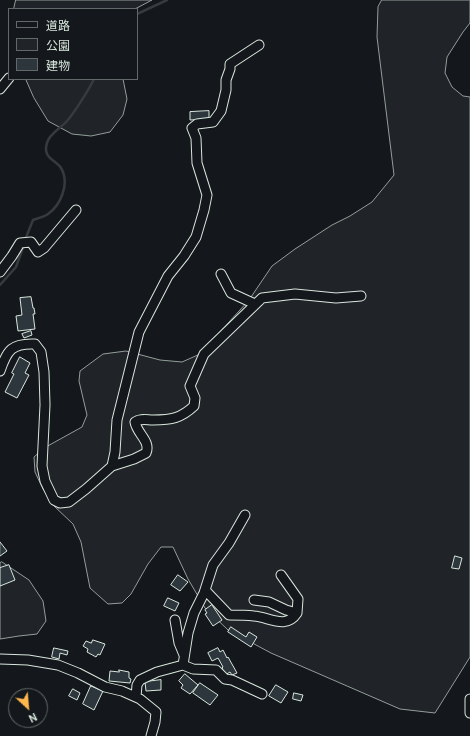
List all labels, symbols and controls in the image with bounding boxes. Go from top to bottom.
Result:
legend [8,8,138,80]
text: 道路 [46,18,70,33]
text: 公園 [46,38,70,53]
text: 建物 [46,58,70,73]
north arrow [8,688,48,728]
text: N [26,710,39,726]

